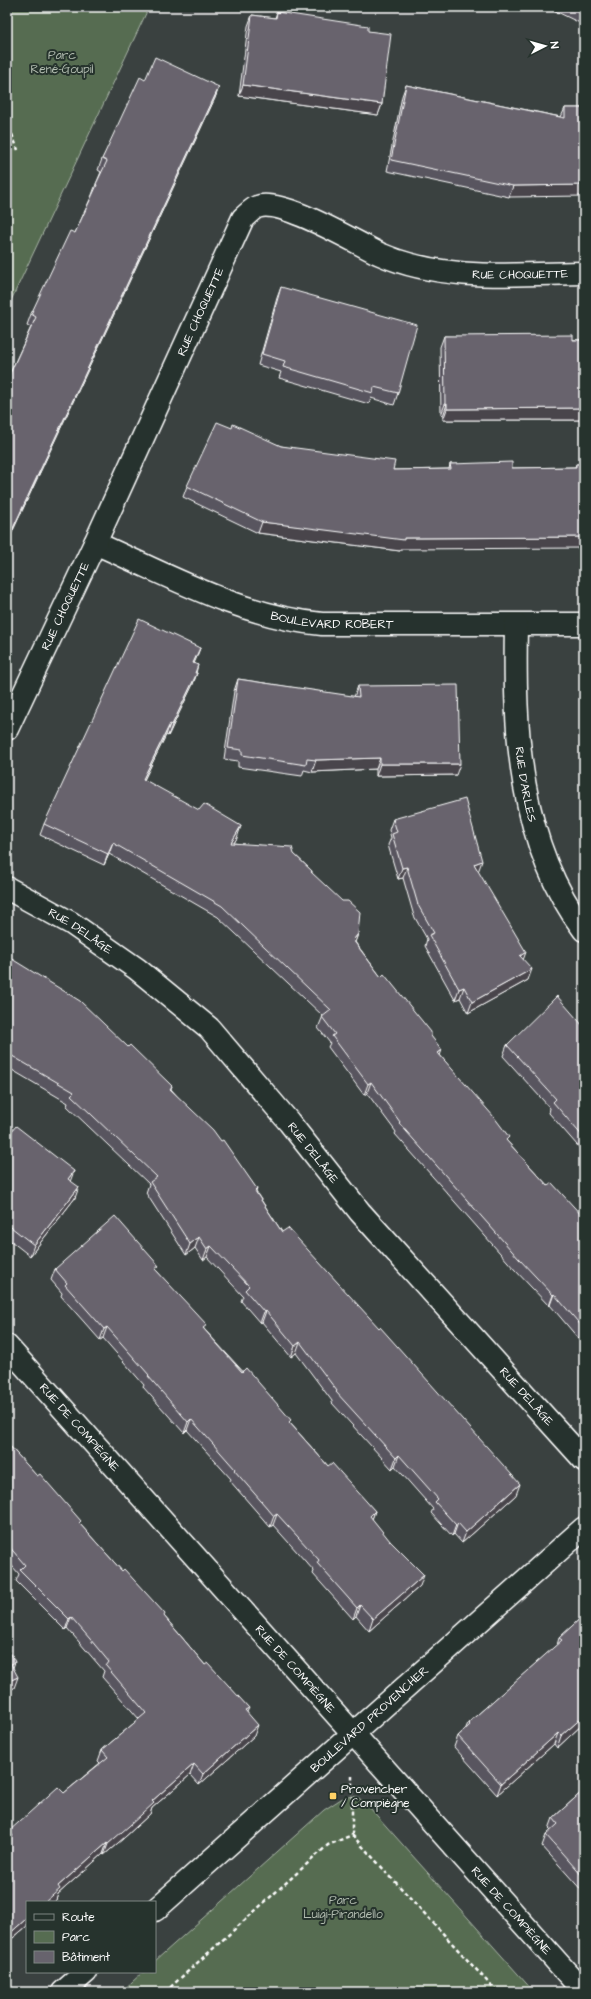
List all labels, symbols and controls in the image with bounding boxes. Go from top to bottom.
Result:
north arrow [525,26,565,66]
text: N [547,41,562,49]
park label: Parc René-Goupil [31,47,94,78]
street label: RUE CHOQUETTE [173,265,228,359]
street label: RUE CHOQUETTE [472,265,568,284]
street label: RUE CHOQUETTE [38,559,94,653]
street label: BOULEVARD ROBERT [269,607,394,633]
street label: RUE D'ARLES [510,746,541,824]
street label: RUE DELÂGE [45,904,116,958]
street label: RUE DELÂGE [283,1119,342,1187]
street label: RUE DELÂGE [495,1364,557,1430]
street label: RUE DE COMPIÈGNE [35,1380,123,1475]
street label: RUE DE COMPIÈGNE [251,1621,339,1717]
street label: BOULEVARD PROVENCHER [307,1662,432,1777]
place label: Provencher / Compiègne [341,1781,410,1813]
marker: Provencher / Compiègne [328,1791,338,1801]
street label: RUE DE COMPIÈGNE [467,1863,555,1959]
park label: Parc Luigi-Pirandello [303,1892,383,1924]
legend [26,1901,156,1973]
text: Route [62,1909,95,1926]
text: Parc [62,1929,90,1946]
text: Bâtiment [62,1949,110,1966]

